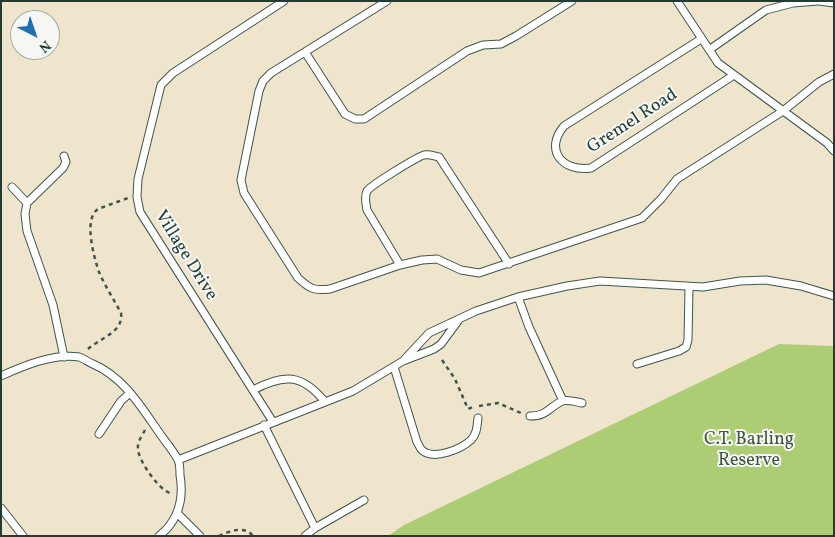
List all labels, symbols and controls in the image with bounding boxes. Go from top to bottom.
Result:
north arrow [10,10,60,60]
text: N [34,35,55,56]
street label: Gremel Road [584,85,682,159]
street label: Village Drive [149,207,221,305]
park label: C.T. Barling Reserve [704,430,794,472]

